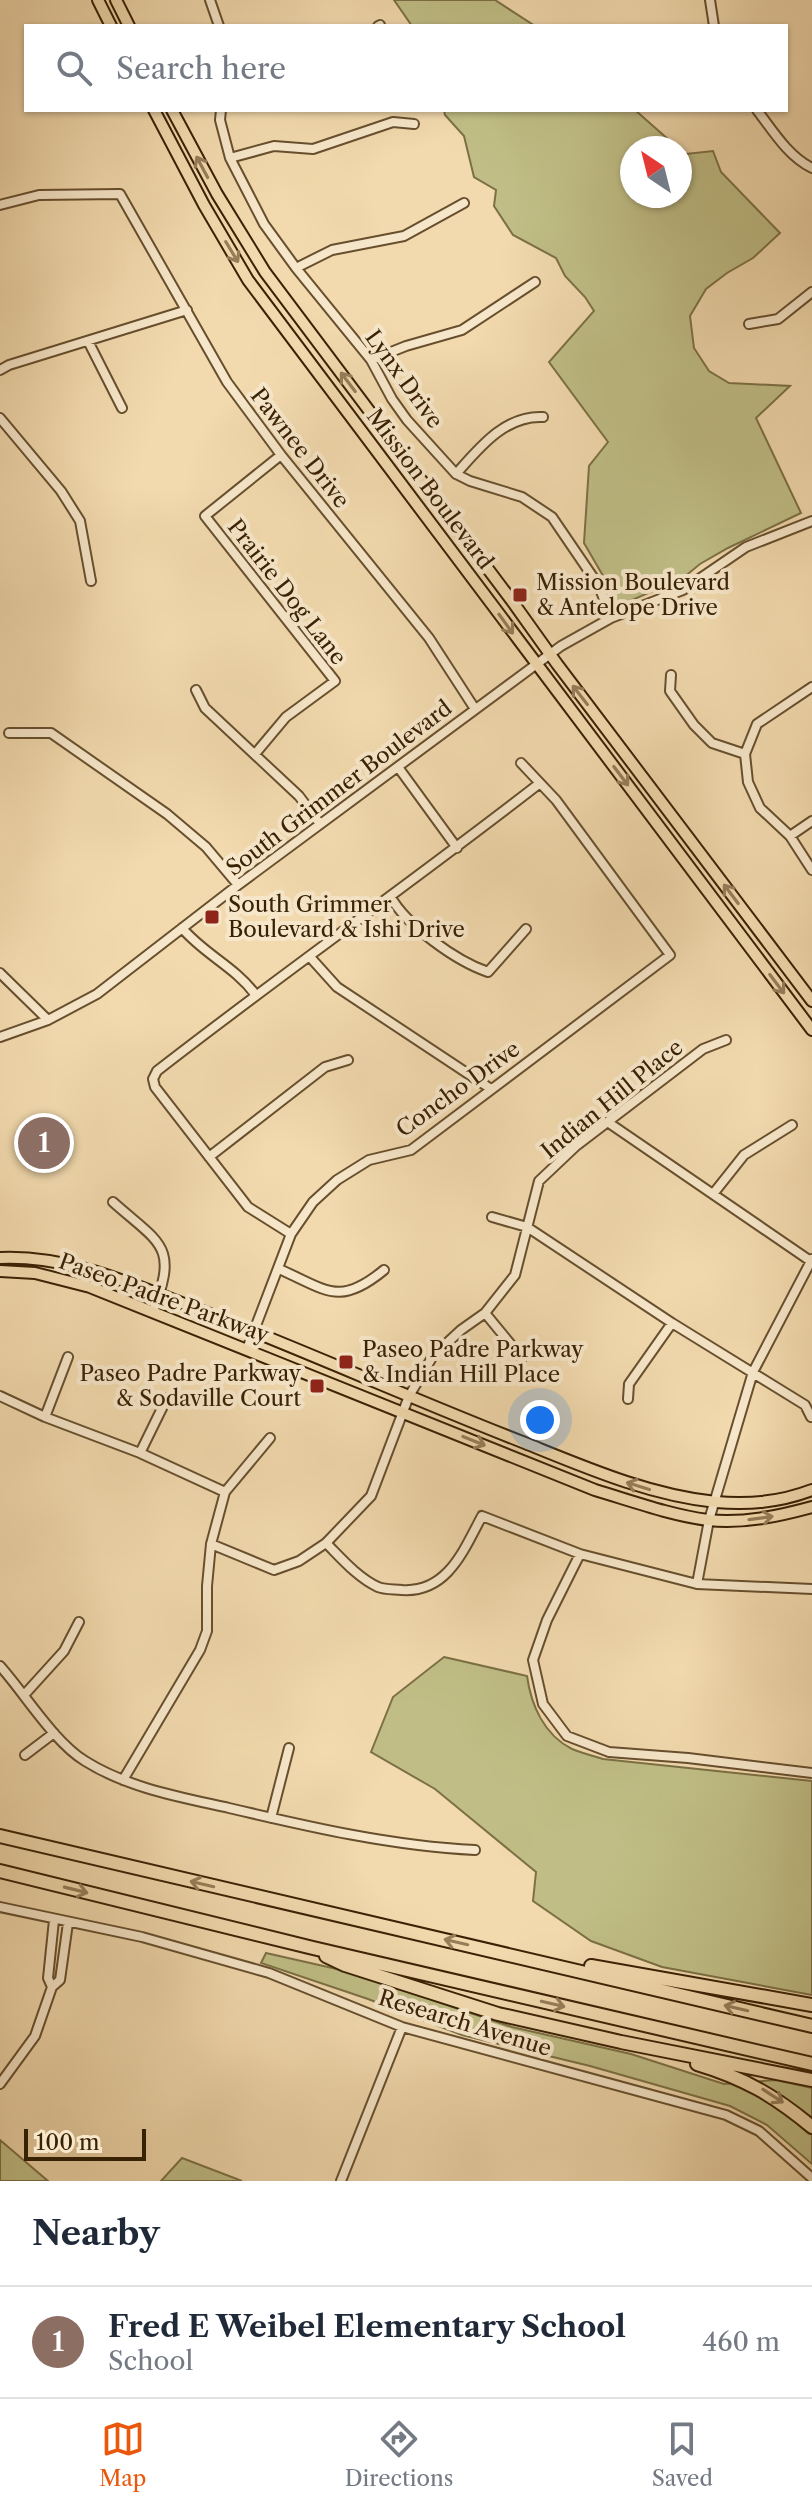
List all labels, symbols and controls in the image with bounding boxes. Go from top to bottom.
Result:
search box [24,24,788,112]
icon: search [52,46,96,90]
text: Search here [116,50,286,87]
north arrow [620,136,692,208]
one-way arrow [194,155,210,179]
one-way arrow [224,240,240,263]
street label: Lynx Drive [359,325,449,433]
one-way arrow [339,372,356,393]
street label: Pawnee Drive [245,383,355,513]
street label: Mission Boulevard [361,403,499,575]
street label: Prairie Dog Lane [222,514,352,670]
place label: Mission Boulevard & Antelope Drive [536,569,730,621]
marker: Mission Boulevard & Antelope Drive [511,586,529,604]
one-way arrow [498,612,515,634]
one-way arrow [572,685,589,706]
street label: South Grimmer Boulevard [221,694,457,882]
one-way arrow [612,765,629,787]
one-way arrow [723,884,740,905]
place label: South Grimmer Boulevard & Ishi Drive [228,891,465,943]
marker: South Grimmer Boulevard & Ishi Drive [203,908,221,926]
one-way arrow [768,973,785,994]
street label: Indian Hill Place [536,1034,688,1164]
street label: Concho Drive [391,1035,525,1143]
pin: 1 [18,1113,70,1173]
street label: Paseo Padre Parkway [55,1247,273,1349]
place label: Paseo Padre Parkway & Indian Hill Place [362,1336,584,1388]
marker: Paseo Padre Parkway & Indian Hill Place [337,1353,355,1371]
place label: Paseo Padre Parkway & Sodaville Court [79,1360,302,1412]
marker: Paseo Padre Parkway & Sodaville Court [308,1377,326,1395]
your location [520,1400,560,1440]
one-way arrow [461,1435,486,1450]
one-way arrow [626,1478,652,1493]
one-way arrow [747,1510,774,1525]
one-way arrow [190,1876,216,1891]
one-way arrow [62,1883,88,1898]
one-way arrow [443,1934,469,1949]
street label: Research Avenue [375,1984,555,2062]
one-way arrow [540,1997,565,2012]
one-way arrow [724,2000,749,2015]
one-way arrow [761,2089,784,2105]
scale bar [24,2125,146,2161]
text: 100 m [36,2129,99,2156]
text: Nearby [32,2212,160,2254]
text: Fred E Weibel Elementary School [108,2308,626,2345]
text: 1 [52,2326,64,2358]
text: 460 m [702,2326,780,2358]
text: School [108,2345,193,2377]
tab: Map [99,2417,146,2492]
tab: Directions [345,2417,453,2492]
tab: Saved [652,2417,713,2492]

